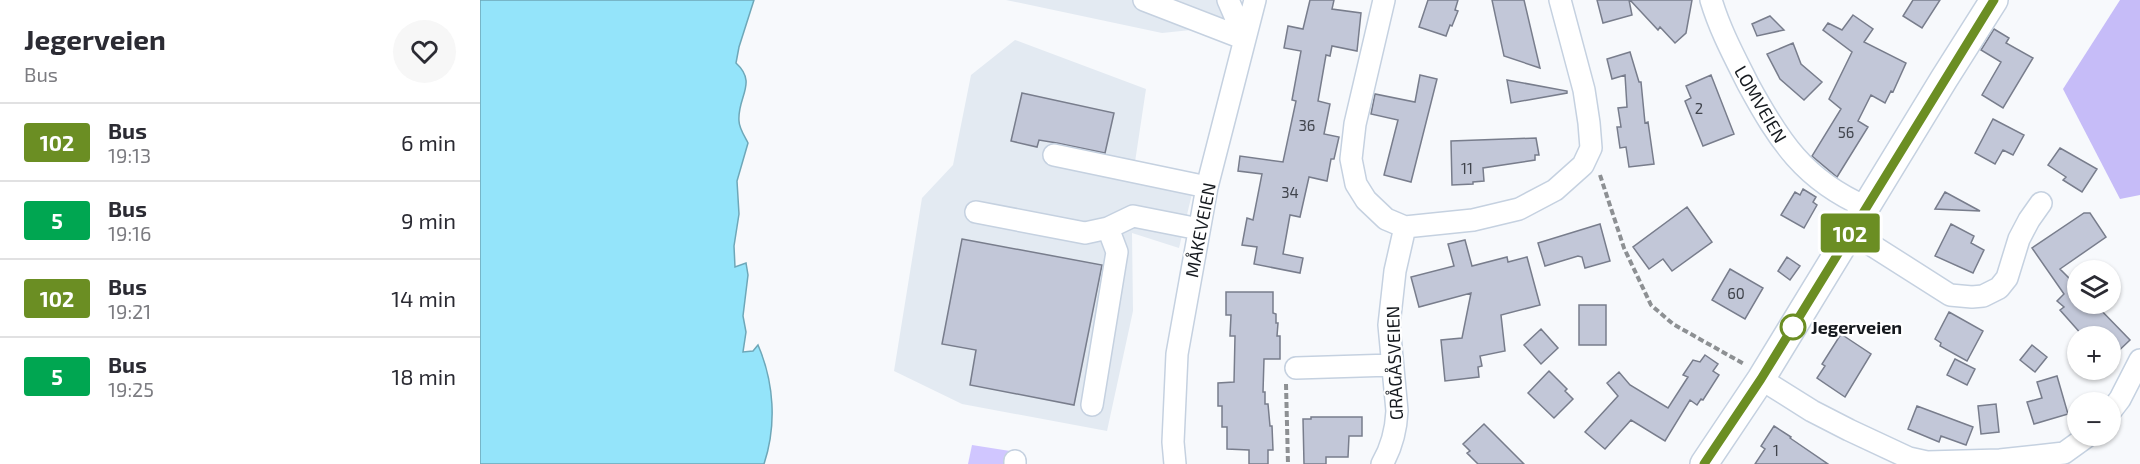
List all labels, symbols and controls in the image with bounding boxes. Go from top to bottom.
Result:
button: heart [393,20,456,83]
text: Jegerveien [24,22,166,56]
text: Bus [24,62,58,86]
street label: LOMVEIEN [1730,62,1792,146]
house number: 2 [1695,99,1703,117]
house number: 36 [1299,116,1315,134]
text: Bus [108,117,147,143]
house number: 56 [1838,123,1854,141]
text: 6 min [401,129,456,155]
text: 102 [40,130,74,155]
text: 19:13 [108,143,151,167]
house number: 11 [1461,159,1473,177]
street label: MÅKEVEIEN [1180,181,1220,279]
house number: 34 [1281,183,1299,201]
text: Bus [108,195,147,221]
text: 9 min [401,207,456,233]
text: 5 [51,208,63,233]
line badge: 102 [1816,214,1884,252]
text: 19:16 [108,221,152,245]
text: 102 [1833,221,1867,246]
map controls [2067,260,2121,446]
button: layers [2067,260,2121,314]
text: Bus [108,273,147,299]
house number: 60 [1727,284,1745,302]
text: 14 min [391,285,456,311]
text: 102 [40,286,74,311]
text: 19:21 [108,299,151,323]
street label: GRÅGÅSVEIEN [1381,305,1407,421]
marker: Jegerveien [1780,314,1806,340]
place label: Jegerveien [1811,316,1902,338]
button: + [2067,326,2121,380]
text: Bus [108,351,147,377]
text: 18 min [391,363,456,389]
text: 5 [51,364,63,389]
text: 19:25 [108,377,154,401]
button: − [2067,392,2121,446]
house number: 1 [1773,441,1779,459]

